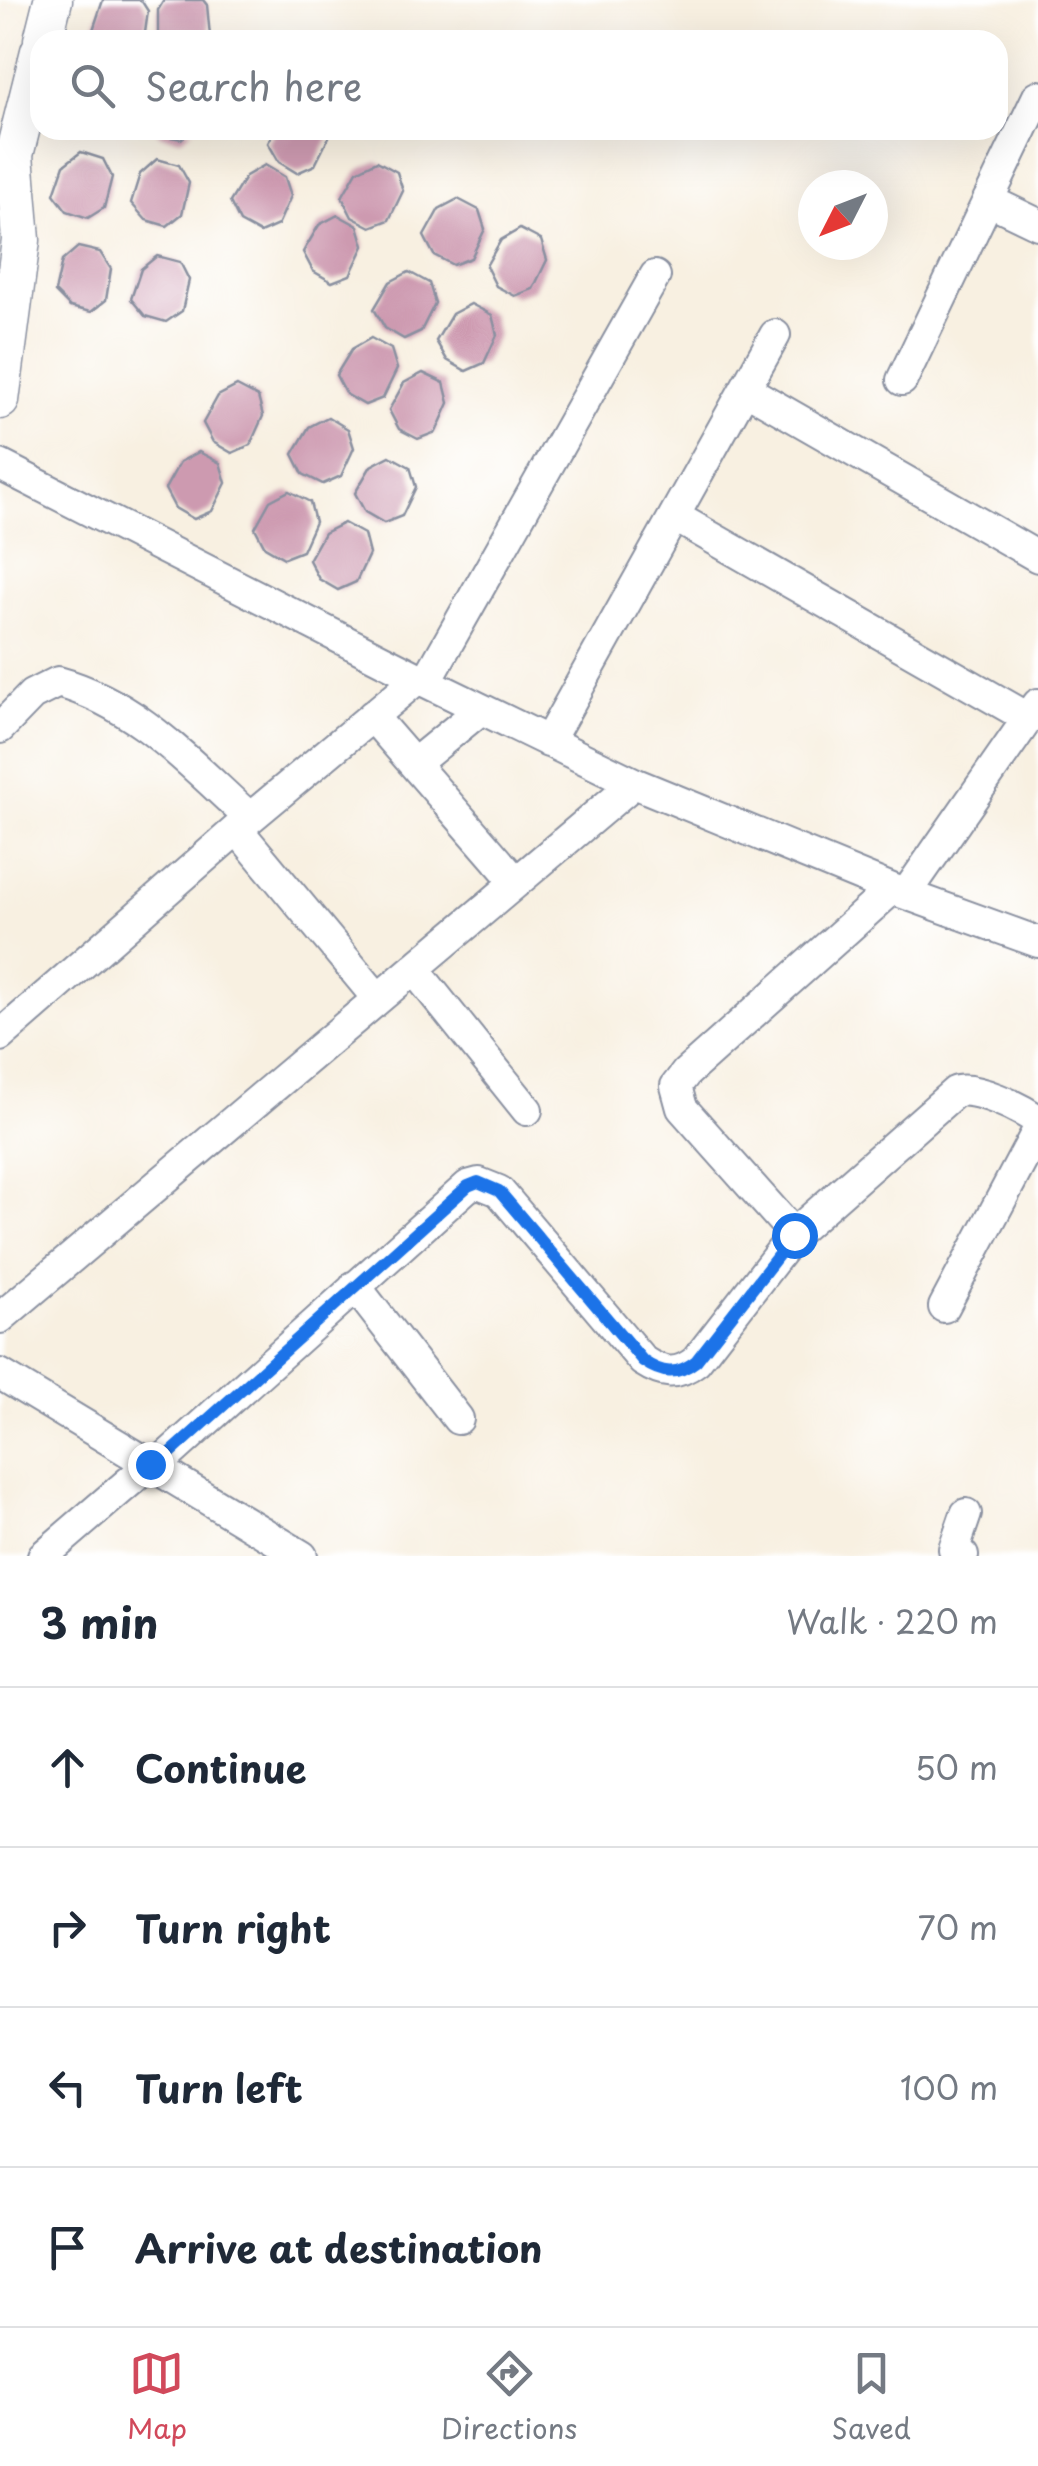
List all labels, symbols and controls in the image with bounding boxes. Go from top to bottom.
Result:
search box [30,30,1008,140]
text: Search here [145,57,362,114]
icon: search [65,58,120,113]
north arrow [798,170,888,260]
route start [772,1213,818,1259]
route end [128,1442,174,1488]
text: 3 min [40,1590,158,1653]
text: Walk · 220 m [786,1597,998,1645]
text: Continue [135,1739,306,1796]
icon: ahead [40,1740,95,1795]
text: 50 m [915,1743,998,1791]
text: Turn right [135,1899,331,1956]
icon: right [40,1900,95,1955]
text: 70 m [918,1903,998,1951]
text: Turn left [135,2059,303,2116]
icon: left [40,2060,95,2115]
text: 100 m [900,2063,998,2111]
text: Arrive at destination [135,2219,543,2276]
icon: arrive [40,2220,95,2275]
tab: Map [127,2346,187,2449]
tab: Directions [441,2346,577,2449]
tab: Saved [831,2346,911,2449]

